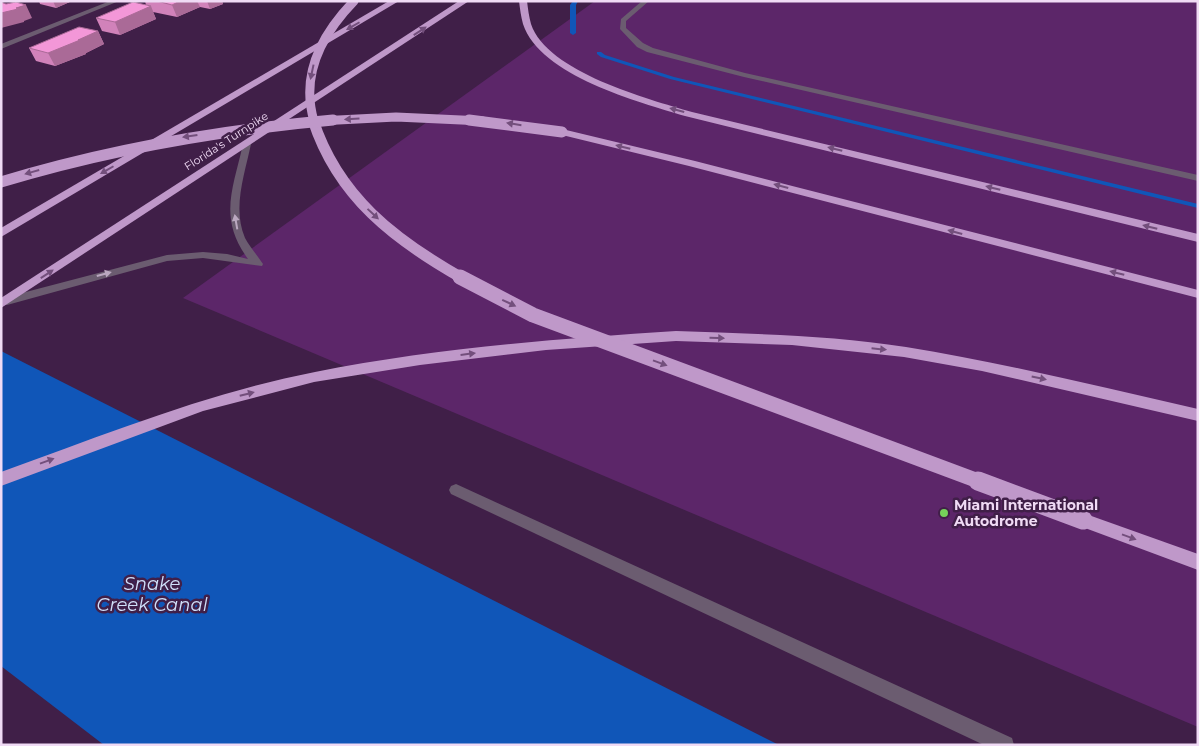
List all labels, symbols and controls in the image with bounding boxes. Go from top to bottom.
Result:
one-way arrow [346,22,361,30]
one-way arrow [413,26,427,36]
one-way arrow [308,64,316,80]
one-way arrow [669,106,685,114]
street label: Florida's Turnpike [181,108,271,173]
one-way arrow [343,115,359,123]
one-way arrow [505,120,521,128]
one-way arrow [182,132,198,140]
one-way arrow [615,143,630,151]
one-way arrow [827,145,842,153]
one-way arrow [101,166,114,175]
one-way arrow [24,169,39,177]
one-way arrow [773,182,788,190]
one-way arrow [985,184,1000,192]
one-way arrow [367,208,379,220]
one-way arrow [232,213,240,229]
one-way arrow [1143,222,1158,230]
one-way arrow [947,227,962,235]
one-way arrow [41,269,54,279]
one-way arrow [1109,269,1124,277]
one-way arrow [97,270,112,278]
one-way arrow [502,299,516,307]
one-way arrow [710,334,726,342]
one-way arrow [872,345,888,353]
one-way arrow [460,350,476,358]
one-way arrow [652,360,667,367]
one-way arrow [1031,375,1047,383]
one-way arrow [239,390,254,398]
one-way arrow [39,457,54,464]
place label: Miami International Autodrome [953,496,1098,530]
marker: Miami International Autodrome [938,507,950,519]
one-way arrow [1121,534,1136,541]
water label: Snake Creek Canal [96,573,208,616]

